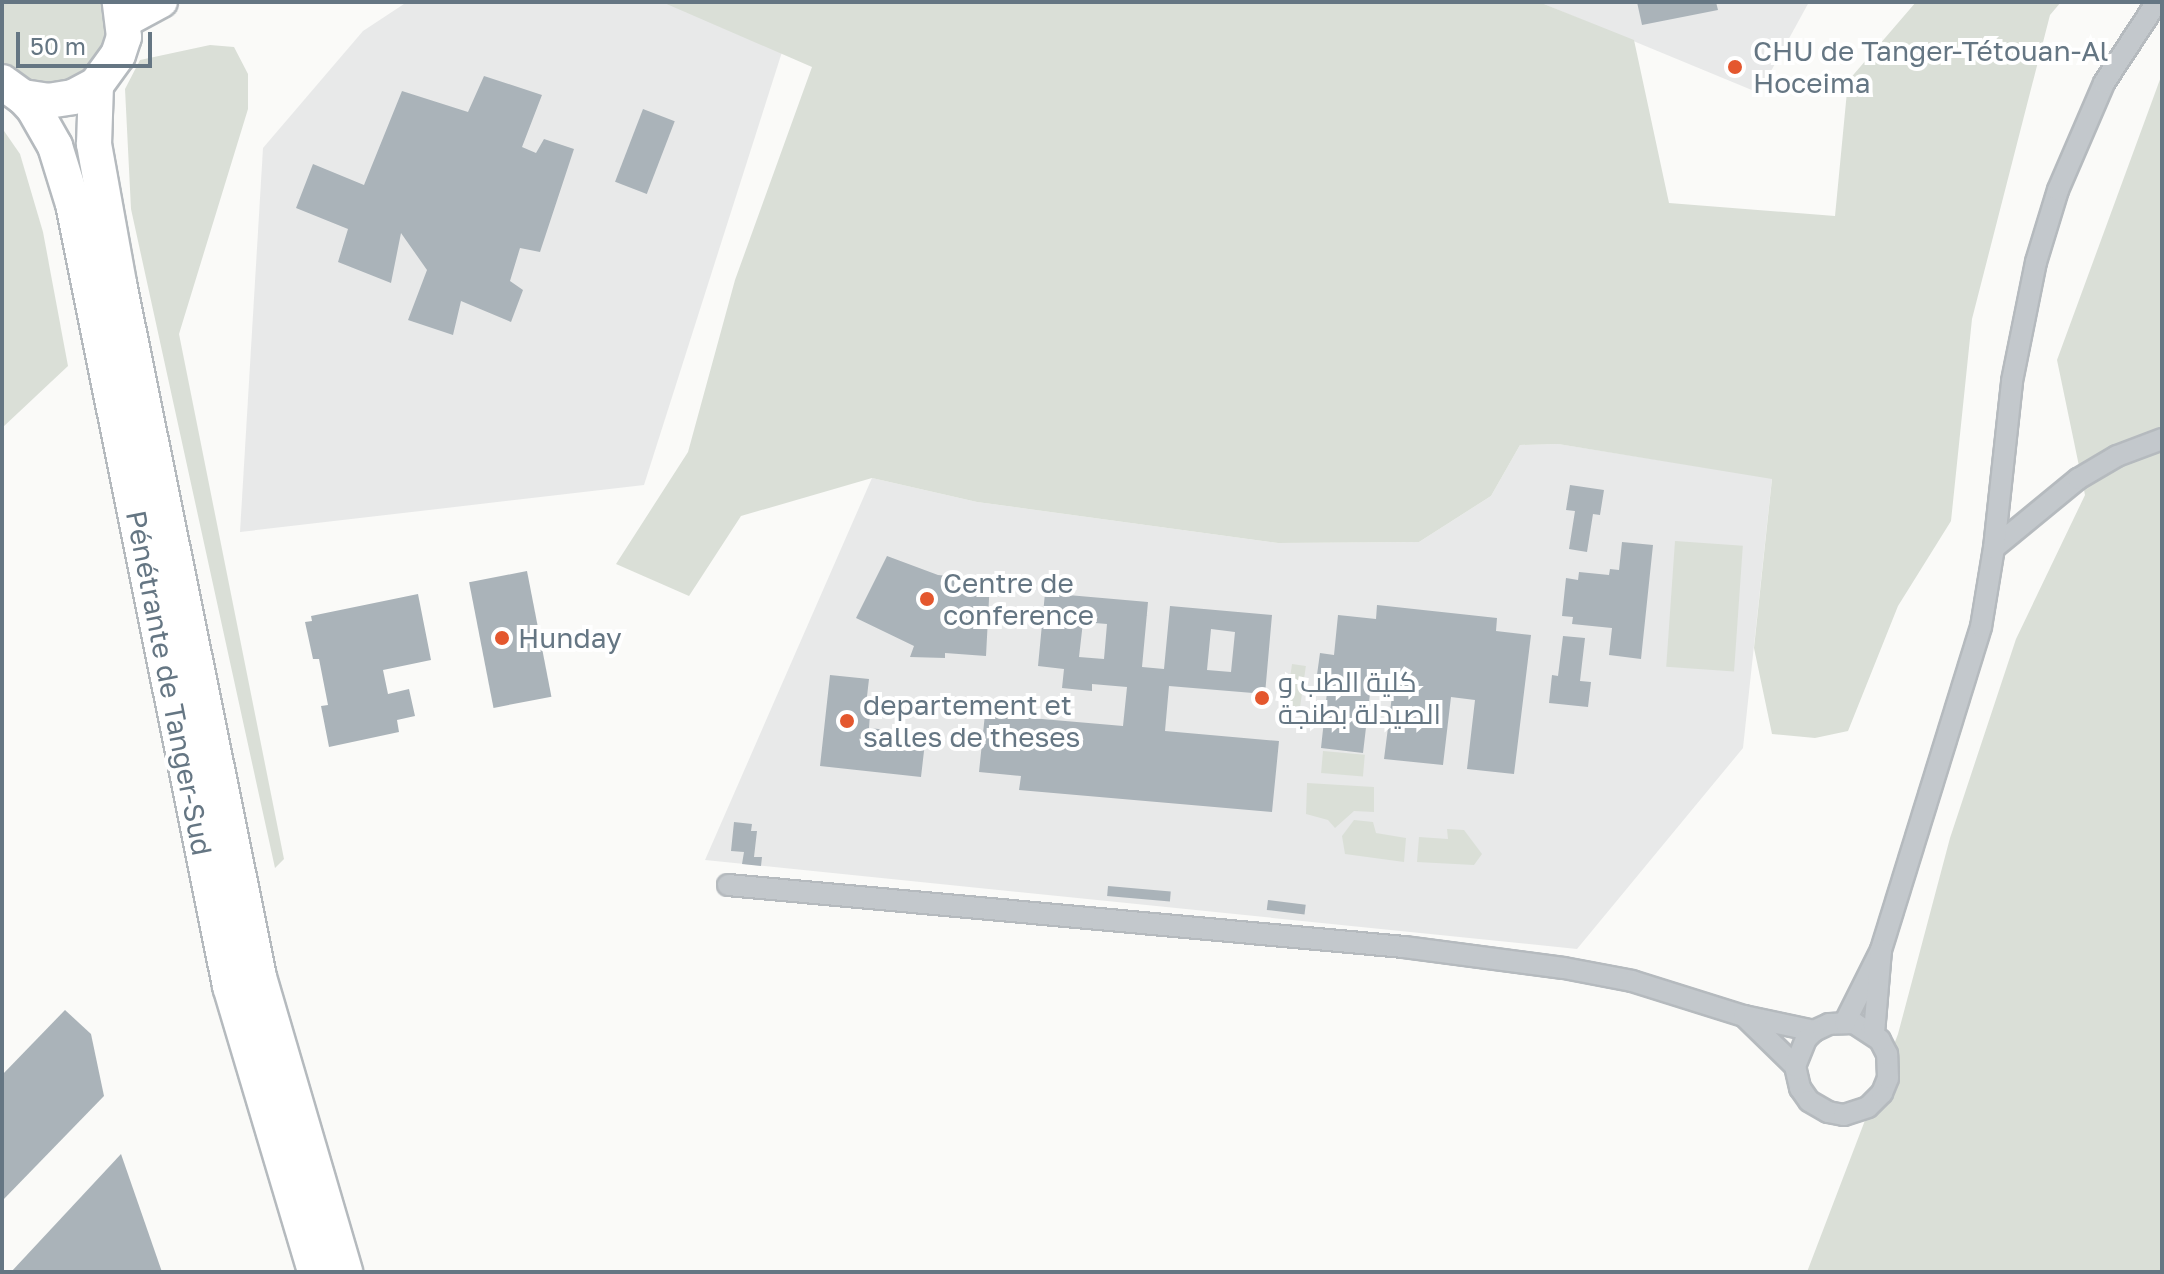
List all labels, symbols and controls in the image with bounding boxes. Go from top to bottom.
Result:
scale bar [20,16,156,66]
text: 50 m [30,31,86,60]
place label: CHU de Tanger-Tétouan-Al Hoceima [1753,34,2108,100]
marker: CHU de Tanger-Tétouan-Al Hoceima [1724,56,1746,78]
street label: Pénétrante de Tanger-Sud [119,508,219,858]
place label: Centre de conference [943,566,1094,632]
marker: Centre de conference [918,590,936,608]
place label: Hunday [518,621,622,655]
marker: Hunday [493,629,511,647]
place label: كلية الطب و الصيدلة بطنجة [1278,665,1441,731]
place label: departement et salles de theses [863,688,1080,754]
marker: كلية الطب و الصيدلة بطنجة [1253,689,1271,707]
marker: departement et salles de theses [838,712,856,730]

